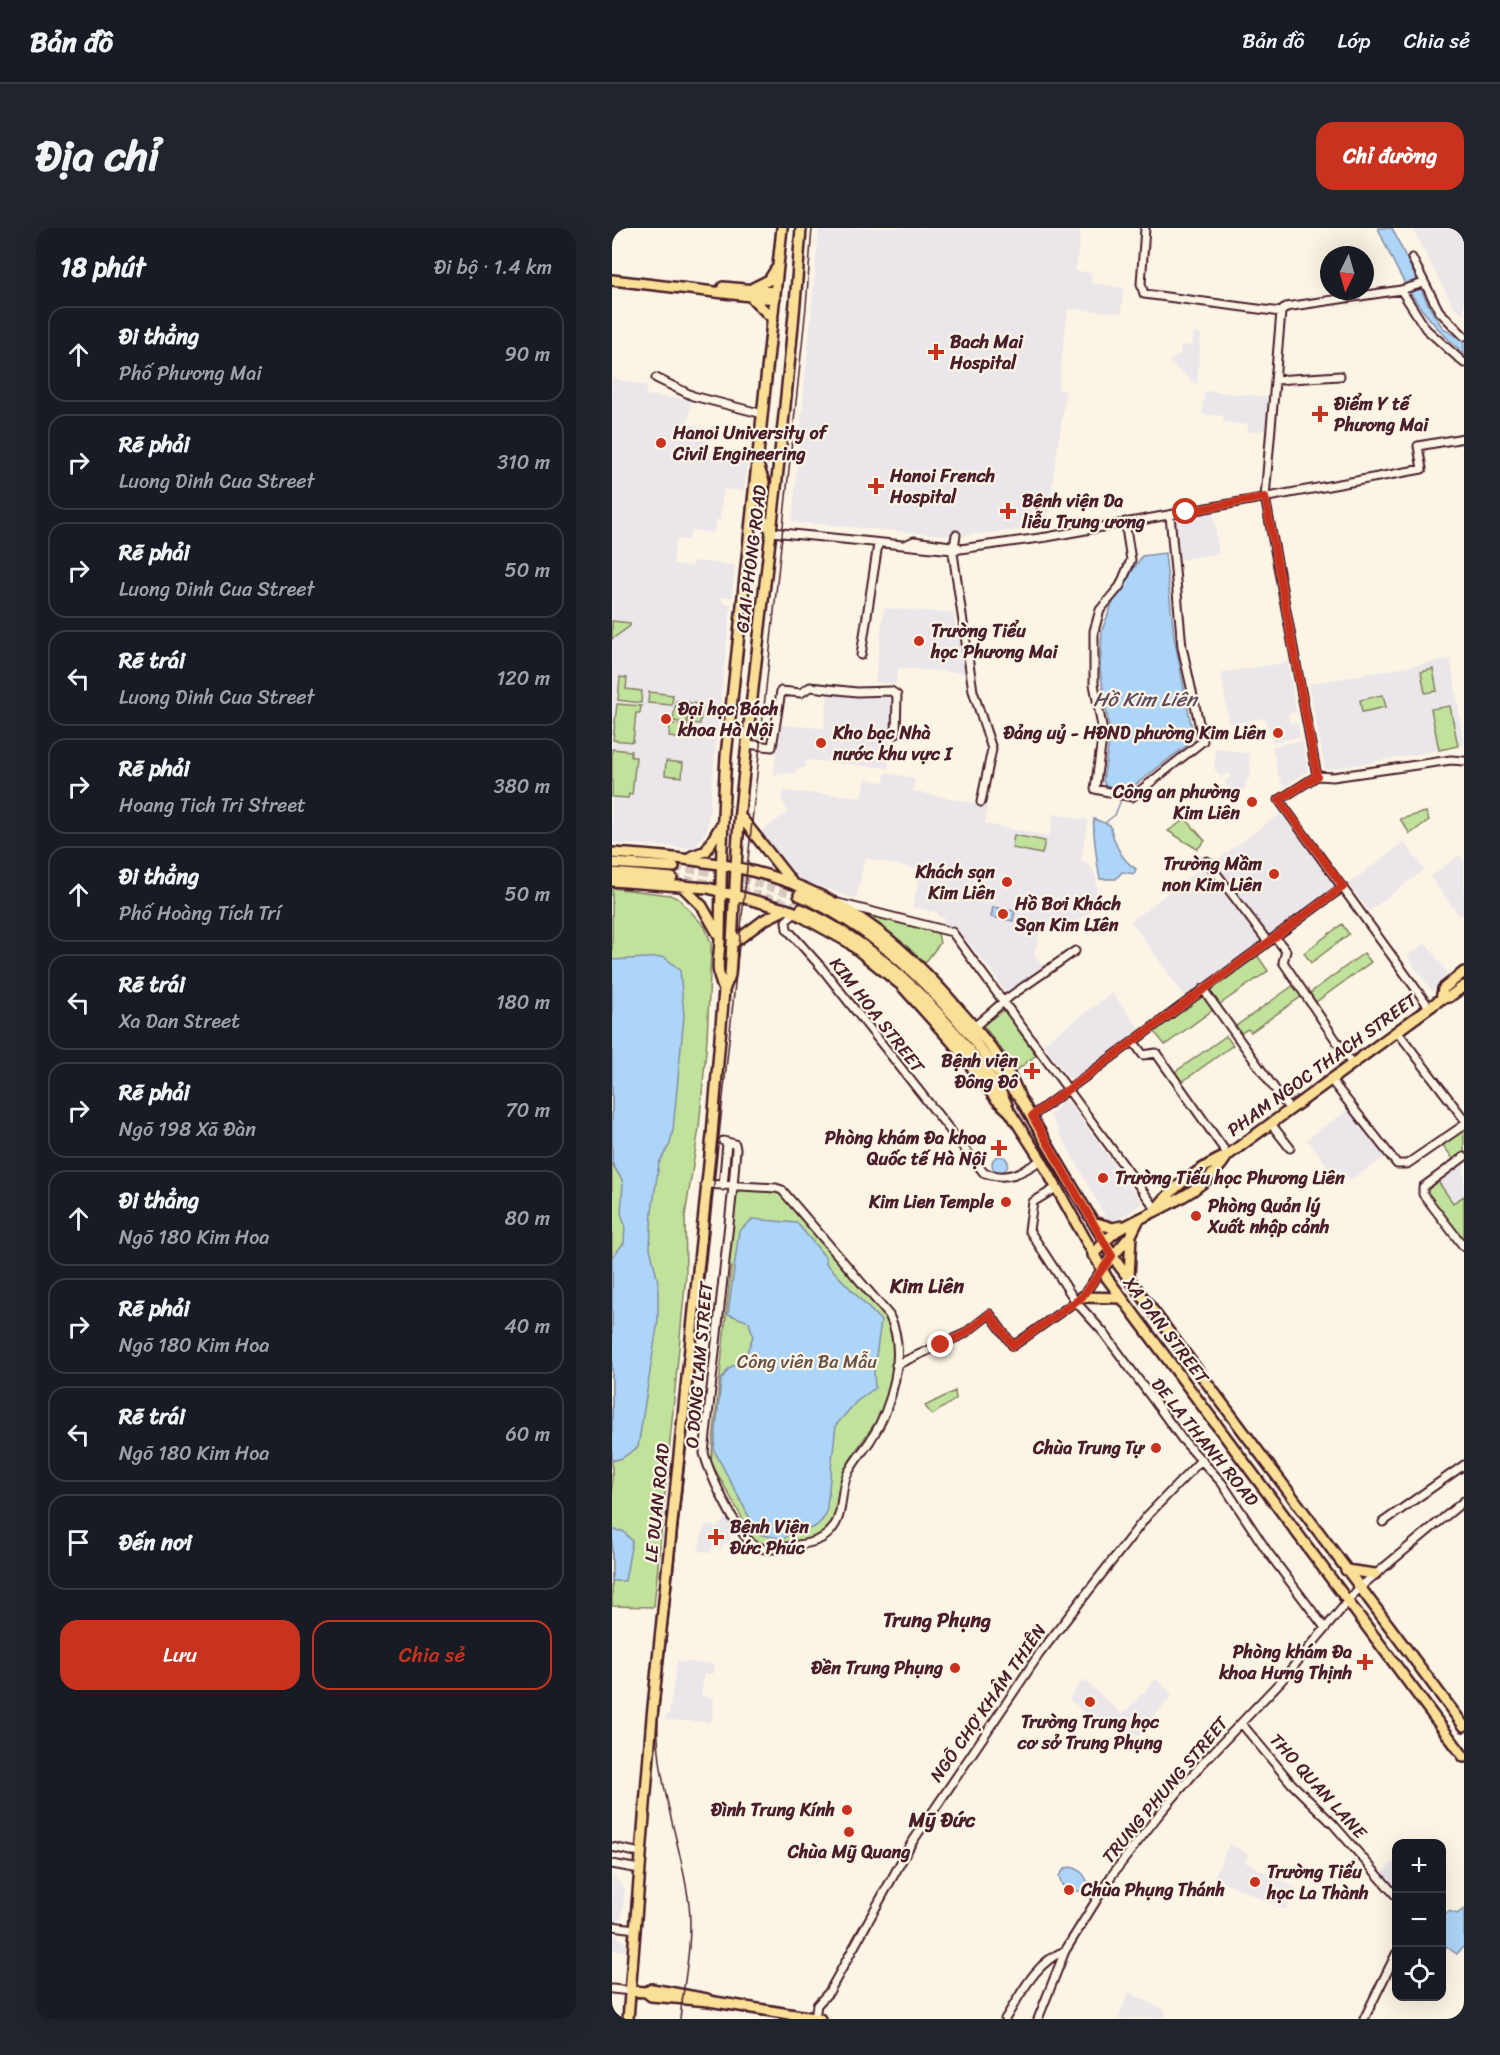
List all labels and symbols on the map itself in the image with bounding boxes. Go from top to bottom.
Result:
north arrow [1320,246,1374,300]
place label: Bach Mai Hospital [949,326,1024,379]
marker: Bach Mai Hospital [927,343,945,361]
place label: Điểm Y tế Phương Mai [1333,388,1429,441]
marker: Điểm Y tế Phương Mai [1311,405,1329,423]
place label: Hanoi University of Civil Engineering [672,417,829,470]
marker: Hanoi University of Civil Engineering [654,436,668,450]
place label: Hanoi French Hospital [889,460,995,513]
marker: Hanoi French Hospital [867,477,885,495]
street label: GIAI PHONG ROAD [726,483,776,635]
place label: Bệnh viện Da liễu Trung ương [1021,485,1145,538]
route start [1172,498,1198,524]
marker: Bệnh viện Da liễu Trung ương [999,502,1017,520]
place label: Trường Tiểu học Phương Mai [930,615,1059,668]
marker: Trường Tiểu học Phương Mai [912,634,926,648]
water label: Hồ Kim Liên [1093,682,1199,717]
place label: Đại học Bách khoa Hà Nội [677,693,779,746]
marker: Đại học Bách khoa Hà Nội [659,712,673,726]
place label: Kho bạc Nhà nước khu vực I [832,717,954,770]
place label: Đảng uỷ - HĐND phường Kim Liên [1003,717,1266,749]
marker: Đảng uỷ - HĐND phường Kim Liên [1271,726,1285,740]
marker: Kho bạc Nhà nước khu vực I [814,736,828,750]
place label: Công an phường Kim Liên [1112,776,1240,829]
marker: Công an phường Kim Liên [1245,795,1259,809]
place label: Trường Mầm non Kim Liên [1161,848,1262,901]
place label: Khách sạn Kim Liên [914,856,995,909]
marker: Trường Mầm non Kim Liên [1267,867,1281,881]
marker: Khách sạn Kim Liên [1000,875,1014,889]
place label: Hồ Bơi Khách Sạn Kim LIên [1014,888,1122,941]
marker: Hồ Bơi Khách Sạn Kim LIên [996,907,1010,921]
street label: KIM HOA STREET [821,950,933,1081]
street label: PHAM NGOC THACH STREET [1220,984,1425,1145]
place label: Bệnh viện Đông Đô [941,1045,1019,1098]
marker: Bệnh viện Đông Đô [1023,1062,1041,1080]
place label: Phòng khám Đa khoa Quốc tế Hà Nội [825,1122,987,1175]
marker: Phòng khám Đa khoa Quốc tế Hà Nội [990,1139,1008,1157]
place label: Trường Tiểu học Phương Liên [1115,1162,1345,1194]
marker: Trường Tiểu học Phương Liên [1096,1171,1110,1185]
place label: Kim Lien Temple [868,1186,995,1218]
place label: Phòng Quản lý Xuất nhập cảnh [1207,1190,1330,1243]
marker: Kim Lien Temple [999,1195,1013,1209]
marker: Phòng Quản lý Xuất nhập cảnh [1189,1209,1203,1223]
street label: XA DAN STREET [1114,1268,1218,1392]
district label: Kim Liên [889,1269,964,1304]
street label: O DONG LAM STREET [676,1279,722,1450]
route end [927,1331,953,1357]
park label: Công viên Ba Mẫu [737,1346,877,1378]
street label: DE LA THANH ROAD [1143,1370,1267,1514]
place label: Chùa Trung Tự [1032,1432,1146,1464]
marker: Chùa Trung Tự [1149,1441,1163,1455]
street label: LE DUAN ROAD [635,1442,679,1564]
place label: Bệnh Viện Đức Phúc [729,1511,809,1564]
marker: Bệnh Viện Đức Phúc [707,1528,725,1546]
district label: Trung Phụng [883,1603,991,1638]
street label: NGÕ CHỢ KHÂM THIÊN [921,1617,1055,1789]
place label: Phòng khám Đa khoa Hưng Thịnh [1218,1636,1353,1689]
place label: Đền Trung Phụng [810,1652,943,1684]
marker: Phòng khám Đa khoa Hưng Thịnh [1356,1653,1374,1671]
marker: Đền Trung Phụng [948,1661,962,1675]
marker: Trường Trung học cơ sở Trung Phụng [1083,1695,1097,1709]
place label: Trường Trung học cơ sở Trung Phụng [1016,1706,1163,1759]
street label: TRUNG PHUNG STREET [1094,1708,1237,1871]
street label: THO QUAN LANE [1261,1725,1375,1847]
place label: Đình Trung Kính [710,1794,836,1826]
marker: Đình Trung Kính [840,1803,854,1817]
district label: Mỹ Đức [908,1803,976,1838]
marker: Chùa Mỹ Quang [842,1825,856,1839]
place label: Chùa Mỹ Quang [787,1836,910,1868]
place label: Trường Tiểu học La Thành [1266,1856,1369,1909]
place label: Chùa Phụng Thánh [1080,1874,1225,1906]
marker: Trường Tiểu học La Thành [1248,1875,1262,1889]
marker: Chùa Phụng Thánh [1062,1883,1076,1897]

